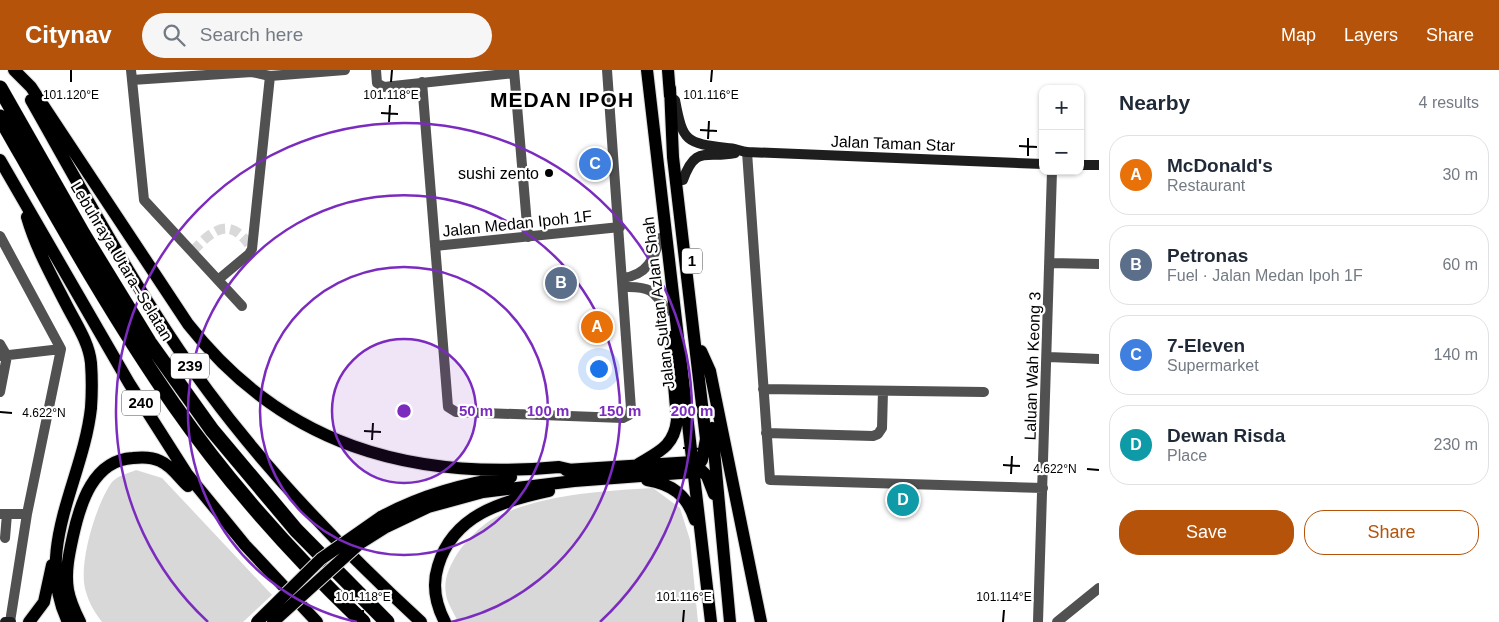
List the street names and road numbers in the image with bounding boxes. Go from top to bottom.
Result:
street label: Jalan Taman Star [831,133,956,154]
street label: Lebuhraya Utara–Selatan [67,179,176,344]
street label: Jalan Medan Ipoh 1F [441,207,593,240]
street label: Jalan Sultan Azlan Shah [639,216,678,390]
road number: 1 [682,248,702,274]
street label: Laluan Wah Keong 3 [1021,291,1044,441]
road number: 239 [171,354,209,378]
road number: 240 [122,390,160,416]

